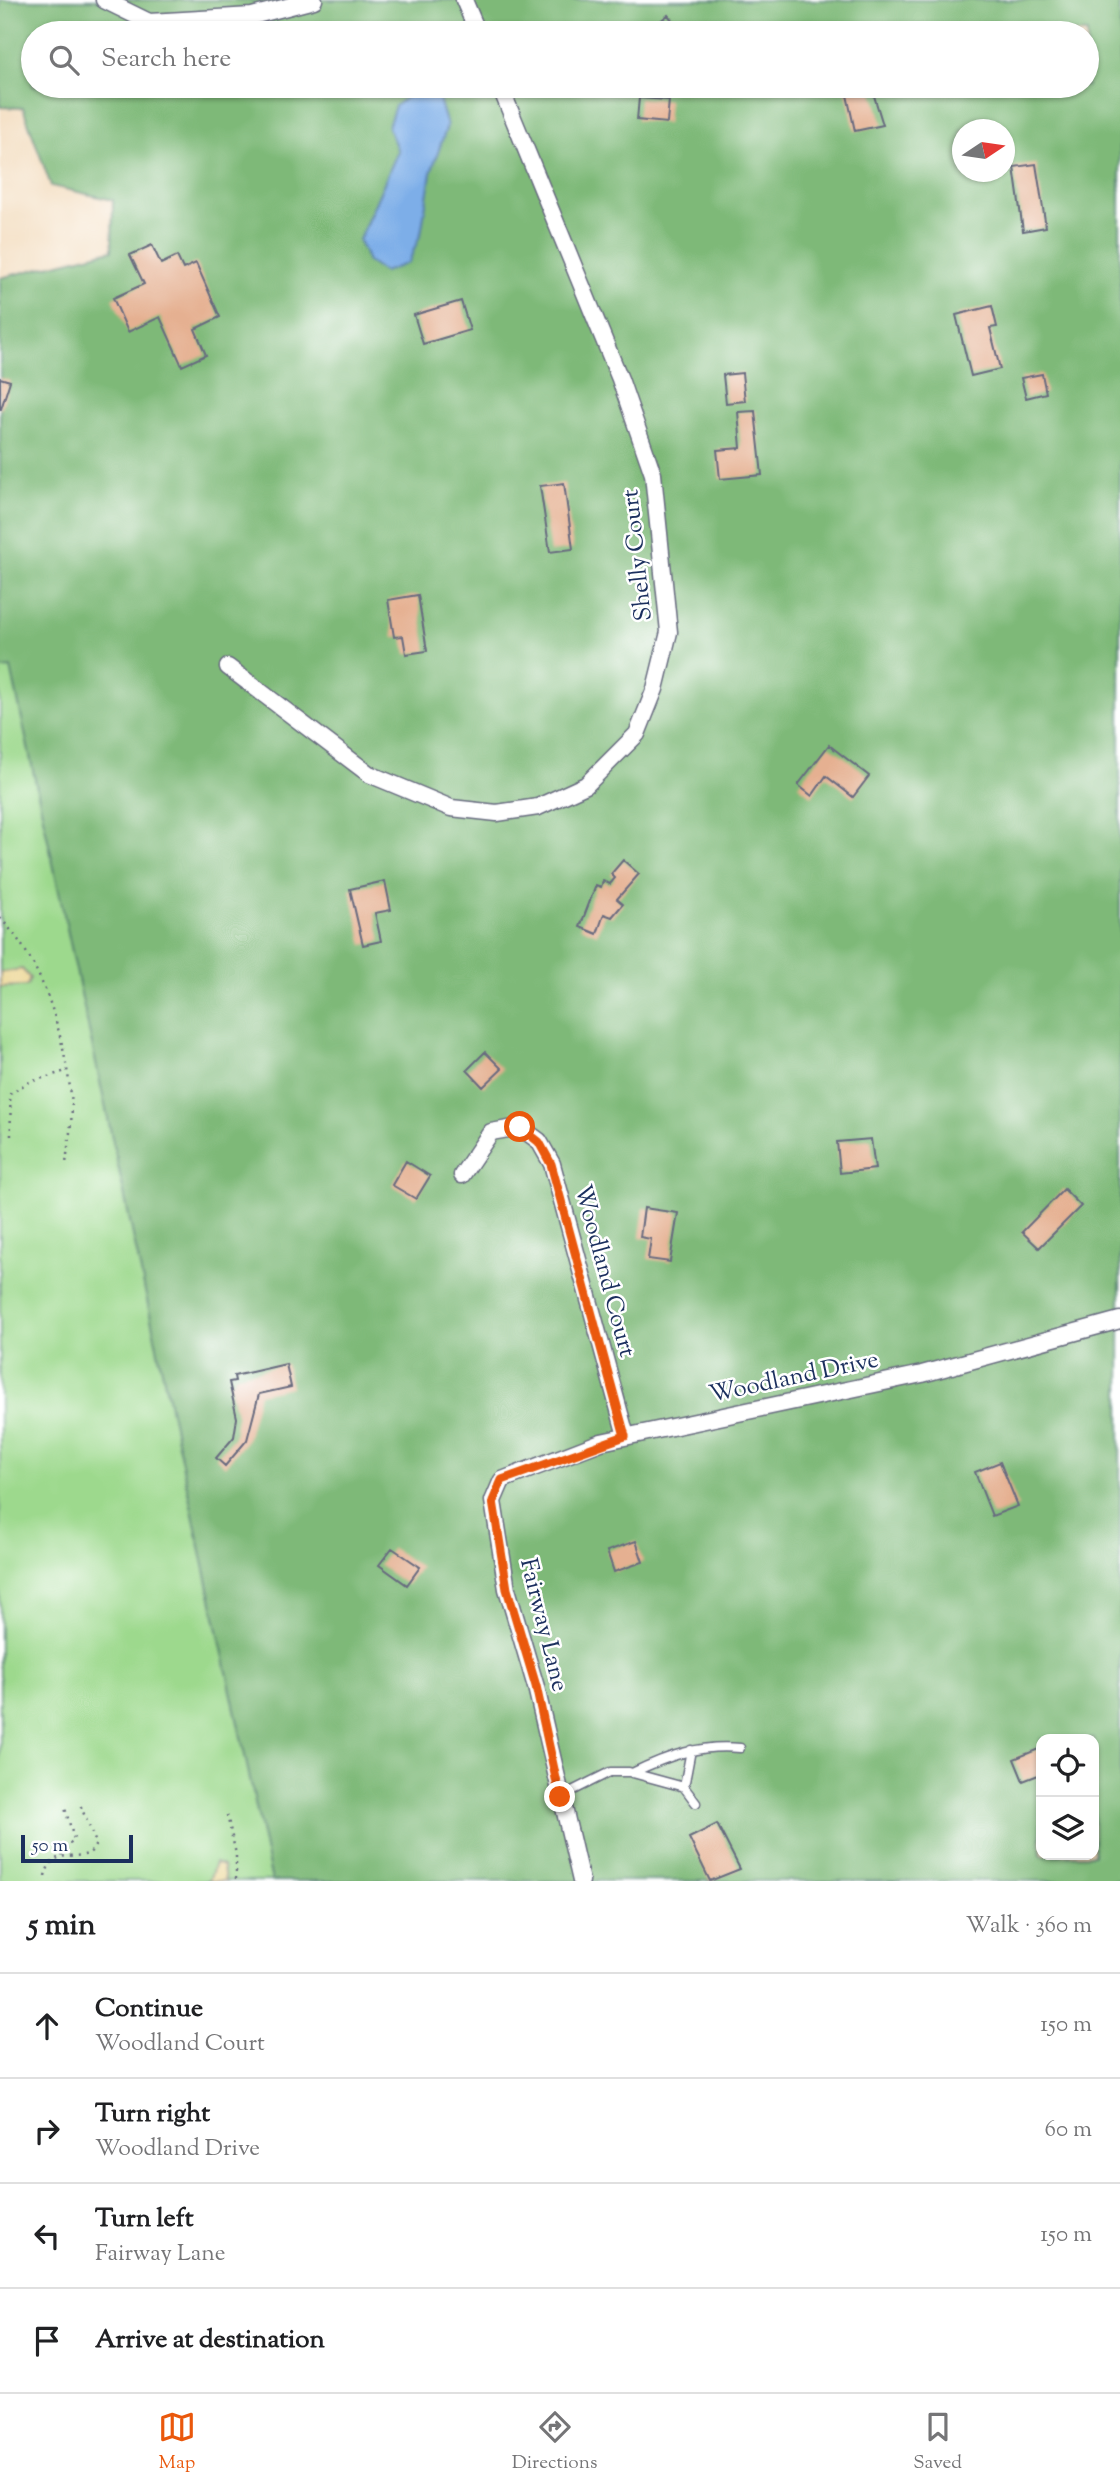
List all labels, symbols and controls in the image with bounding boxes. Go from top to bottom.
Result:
search box [21,21,1099,98]
icon: search [45,41,83,79]
text: Search here [101,41,231,78]
north arrow [952,119,1015,182]
street label: Shelly Court [614,487,662,623]
route start [504,1111,535,1142]
street label: Woodland Court [565,1181,643,1361]
street label: Woodland Drive [706,1343,882,1413]
street label: Fairway Lane [510,1555,576,1695]
map controls [1036,1734,1099,1860]
button: locate [1036,1734,1099,1797]
route end [544,1781,575,1812]
button: layers [1036,1797,1099,1860]
scale bar [21,1832,133,1864]
text: 50 m [32,1833,68,1860]
text: 5 min [28,1905,96,1948]
text: Walk · 360 m [966,1910,1092,1943]
text: Continue [95,1991,203,2028]
icon: ahead [28,2007,66,2045]
text: 150 m [1040,2009,1092,2042]
text: Woodland Court [95,2028,265,2061]
text: Turn right [95,2096,210,2133]
icon: right [28,2112,66,2150]
text: 60 m [1044,2114,1092,2147]
text: Woodland Drive [95,2133,260,2166]
text: Turn left [95,2201,194,2238]
icon: left [28,2217,66,2255]
text: 150 m [1040,2219,1092,2252]
text: Fairway Lane [95,2238,225,2271]
icon: arrive [28,2322,66,2360]
text: Arrive at destination [95,2322,325,2359]
tab: Map [158,2408,196,2477]
tab: Directions [512,2408,597,2477]
tab: Saved [913,2408,962,2477]

